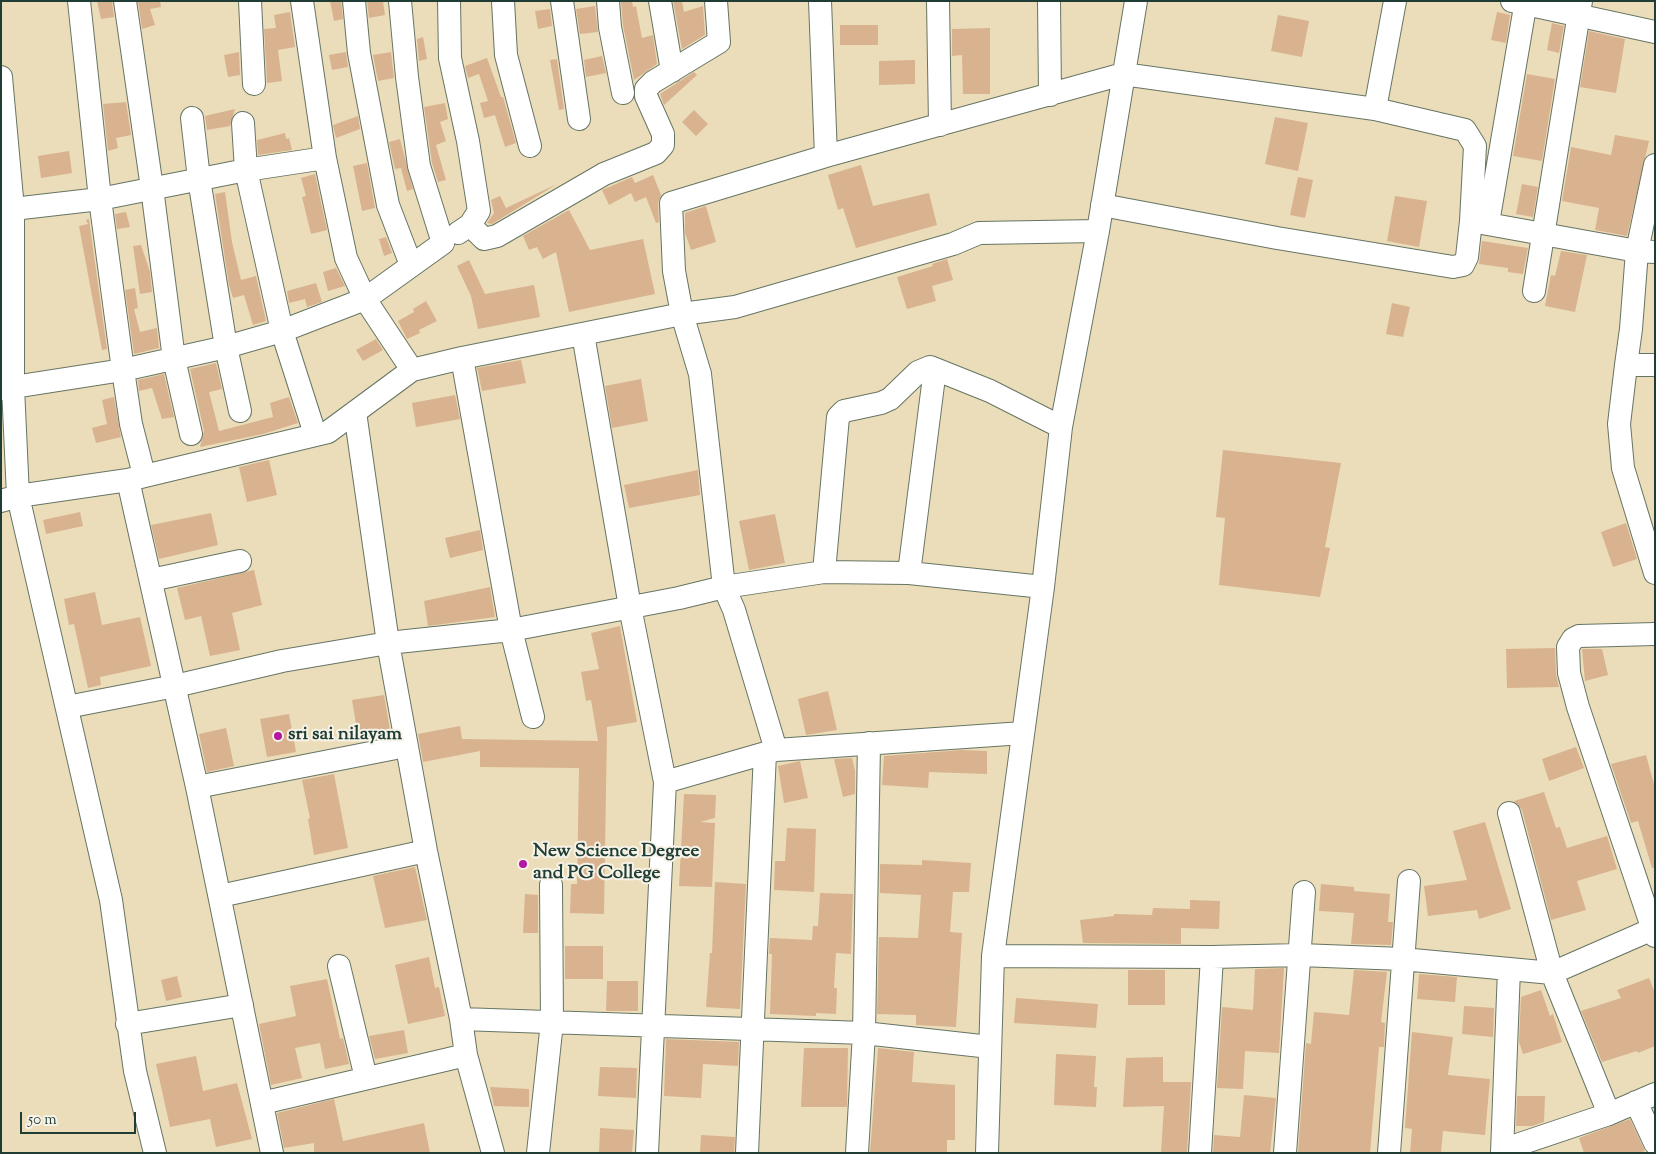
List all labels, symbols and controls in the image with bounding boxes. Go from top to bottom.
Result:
place label: sri sai nilayam [288,725,402,747]
marker: sri sai nilayam [272,730,284,742]
place label: New Science Degree and PG College [533,842,699,886]
marker: New Science Degree and PG College [517,858,529,870]
scale bar [22,1102,139,1134]
text: 50 m [28,1110,57,1131]

